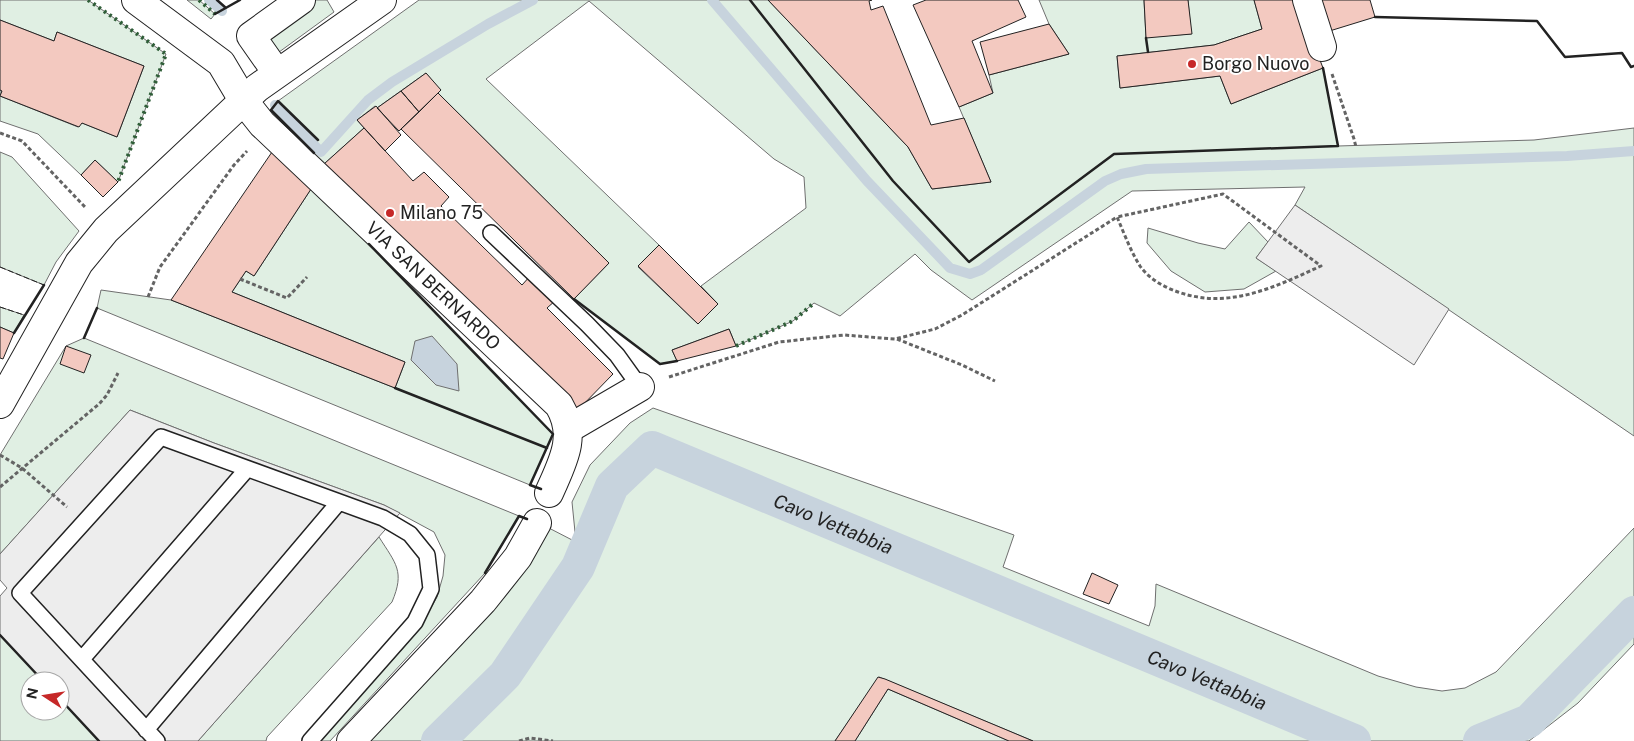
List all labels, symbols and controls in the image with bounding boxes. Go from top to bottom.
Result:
place label: Borgo Nuovo [1202,53,1310,74]
marker: Borgo Nuovo [1186,58,1198,70]
place label: Milano 75 [400,202,483,223]
marker: Milano 75 [384,207,396,219]
street label: VIA SAN BERNARDO [362,217,505,354]
water label: Cavo Vettabbia [771,489,896,558]
water label: Cavo Vettabbia [1144,645,1270,714]
north arrow [20,671,70,721]
text: N [23,686,41,700]

